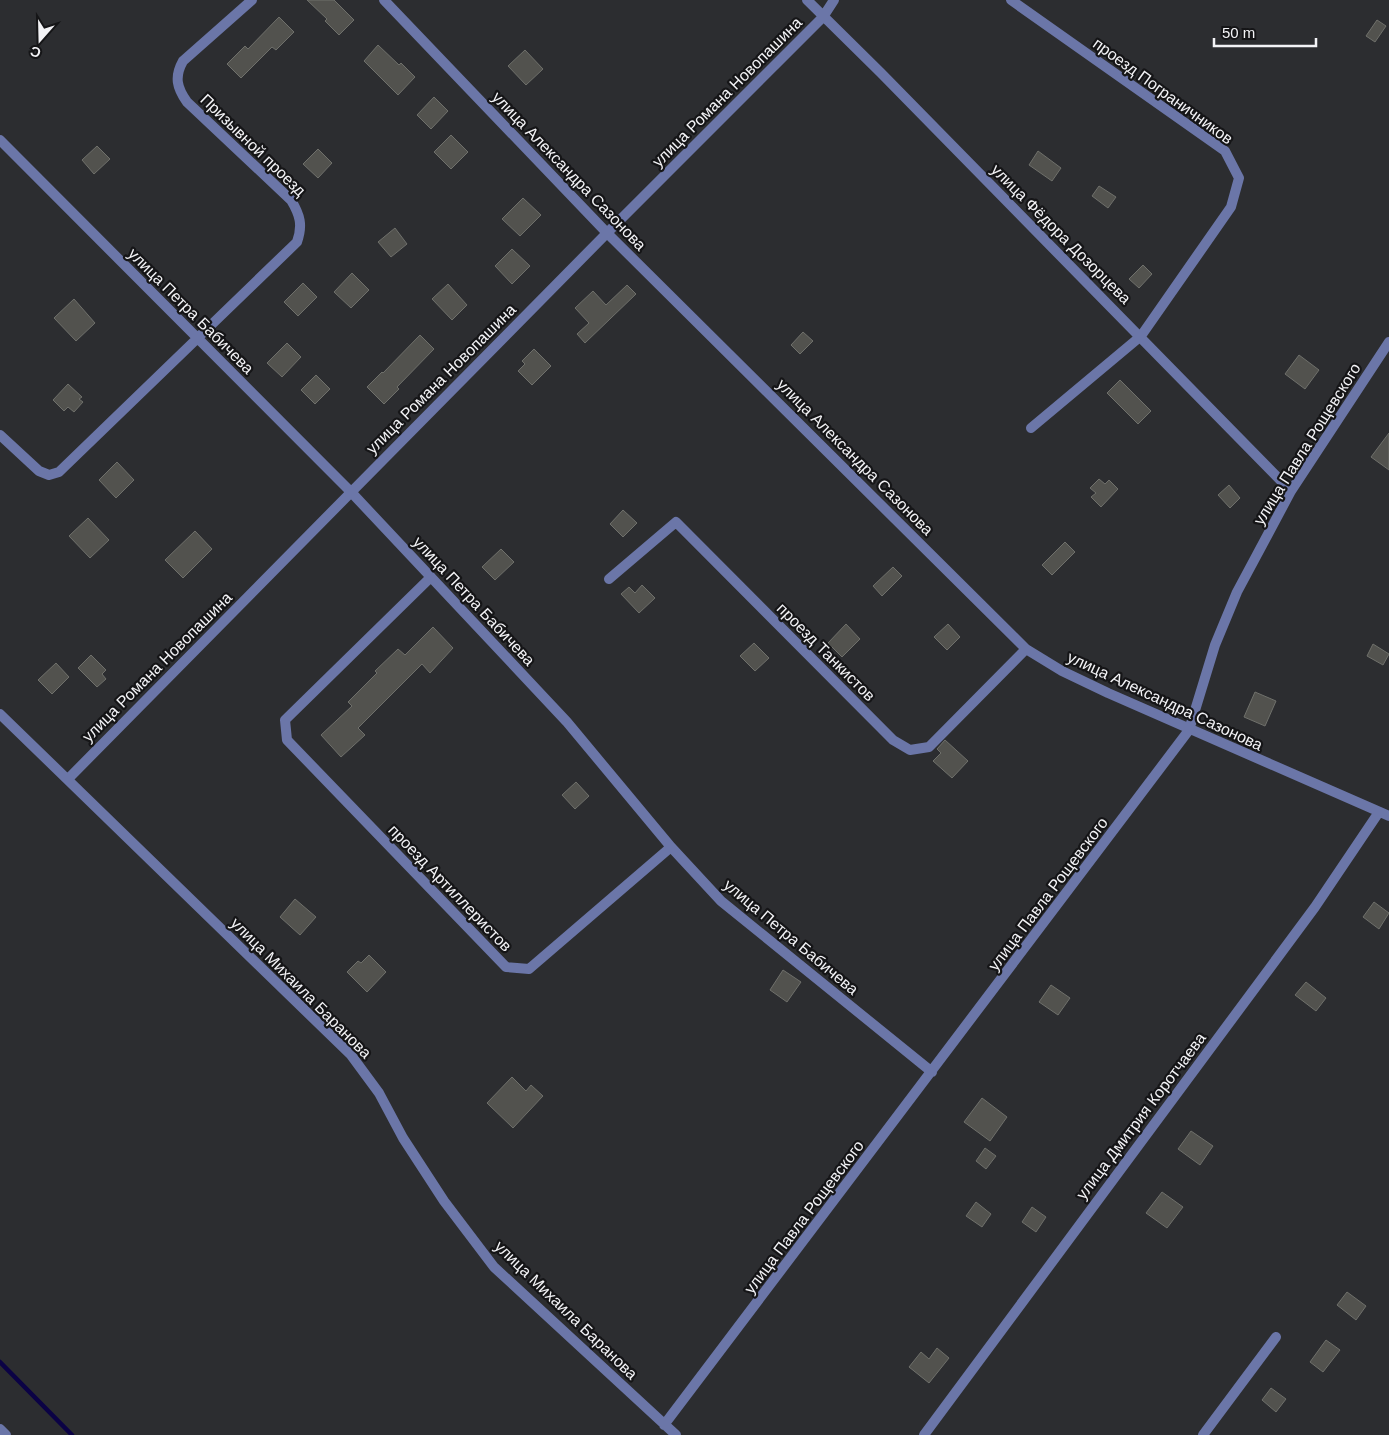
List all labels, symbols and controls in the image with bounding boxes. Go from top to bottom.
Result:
street label: улица Романа Новопашина [649,14,805,170]
north arrow [15,15,65,65]
scale bar [1214,15,1316,47]
text: 50 m [1222,24,1255,41]
street label: проезд Пограничников [1090,35,1236,147]
text: С [28,43,43,61]
street label: улица Александра Сазонова [489,88,649,254]
street label: Призывной проезд [197,91,309,200]
street label: улица Фёдора Дозорцева [988,161,1134,307]
street label: улица Петра Бабичева [125,245,257,377]
street label: улица Романа Новопашина [363,301,519,457]
street label: улица Павла Рощевского [1250,360,1364,528]
street label: улица Александра Сазонова [774,376,936,538]
street label: улица Петра Бабичева [410,533,538,669]
street label: улица Романа Новопашина [79,589,235,745]
street label: проезд Танкистов [774,600,878,704]
street label: улица Александра Сазонова [1065,648,1265,754]
street label: улица Павла Рощевского [985,814,1111,974]
street label: проезд Артиллеристов [385,821,515,955]
street label: улица Петра Бабичева [720,876,862,998]
street label: улица Михаила Баранова [227,914,375,1062]
street label: улица Дмитрия Коротчаева [1073,1029,1209,1203]
street label: улица Павла Рощевского [741,1137,867,1297]
street label: улица Михаила Баранова [491,1237,641,1383]

